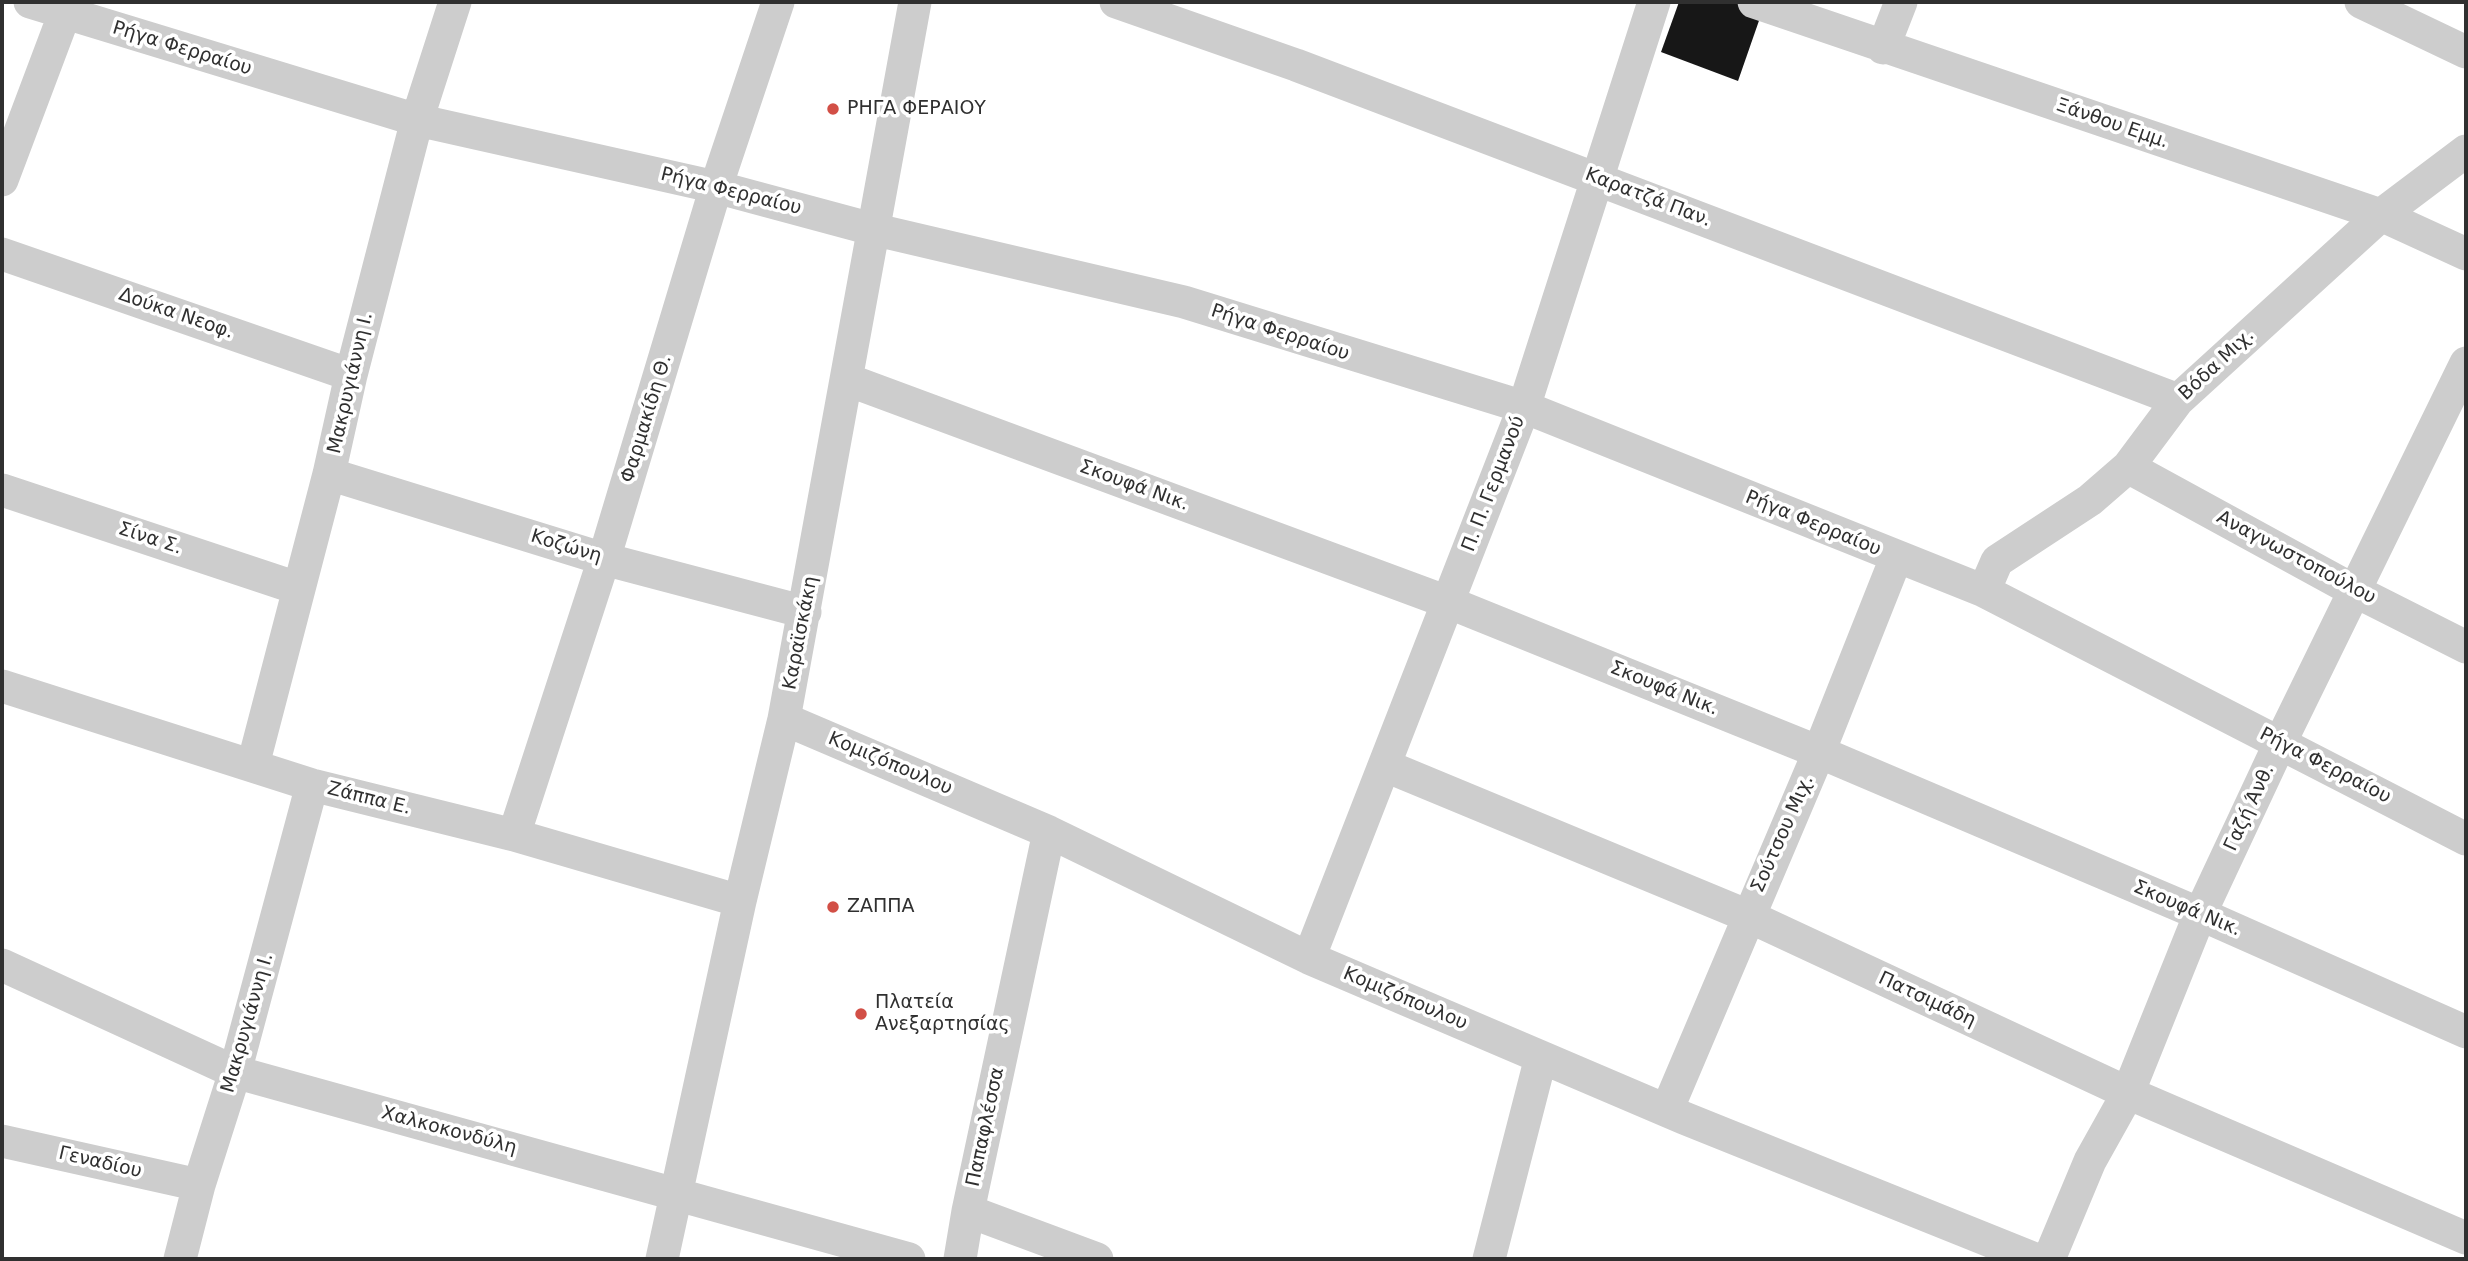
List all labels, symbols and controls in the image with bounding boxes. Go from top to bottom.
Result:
street label: Ρήγα Φερραίου [110,17,254,81]
street label: Ξάνθου Εμμ. [2053,94,2171,154]
place label: ΡΗΓΑ ΦΕΡΑΙΟΥ [847,98,986,120]
marker: ΡΗΓΑ ΦΕΡΑΙΟΥ [825,101,841,117]
street label: Ρήγα Φερραίου [658,163,804,221]
street label: Καρατζά Παν. [1582,163,1714,233]
street label: Δούκα Νεοφ. [116,284,236,344]
street label: Ρήγα Φερραίου [1208,300,1352,366]
street label: Μακρυγιάννη Ι. [324,310,378,456]
street label: Βόδα Μιχ. [2175,324,2259,406]
street label: Φαρμακίδη Θ. [617,352,677,486]
street label: Π. Π. Γερμανού [1458,413,1530,555]
street label: Σκουφά Νικ. [1076,456,1192,516]
street label: Ρήγα Φερραίου [1742,486,1884,562]
street label: Αναγνωστοπούλου [2213,506,2379,610]
street label: Σίνα Σ. [115,518,185,560]
street label: Κοζώνη [528,525,604,569]
street label: Καραϊσκάκη [779,574,823,692]
street label: Σκουφά Νικ. [1607,657,1721,721]
street label: Ρήγα Φερραίου [2256,723,2394,809]
street label: Κομιζόπουλου [825,728,955,800]
street label: Γαζή Άνθ. [2220,761,2280,855]
street label: Σούτσου Μιχ. [1747,772,1819,896]
street label: Ζάππα Ε. [325,778,413,820]
street label: Σκουφά Νικ. [2130,876,2244,942]
place label: ΖΑΠΠΑ [847,896,915,918]
marker: ΖΑΠΠΑ [825,899,841,915]
street label: Μακρυγιάννη Ι. [217,950,279,1096]
street label: Κομιζόπουλου [1340,963,1470,1035]
street label: Πατσιμάδη [1875,967,1979,1033]
place label: Πλατεία Ανεξαρτησίας [875,992,1010,1036]
marker: Πλατεία Ανεξαρτησίας [853,1006,869,1022]
street label: Παπαφλέσσα [962,1065,1010,1189]
street label: Χαλκοκονδύλη [379,1102,519,1160]
street label: Γεναδίου [56,1142,144,1184]

